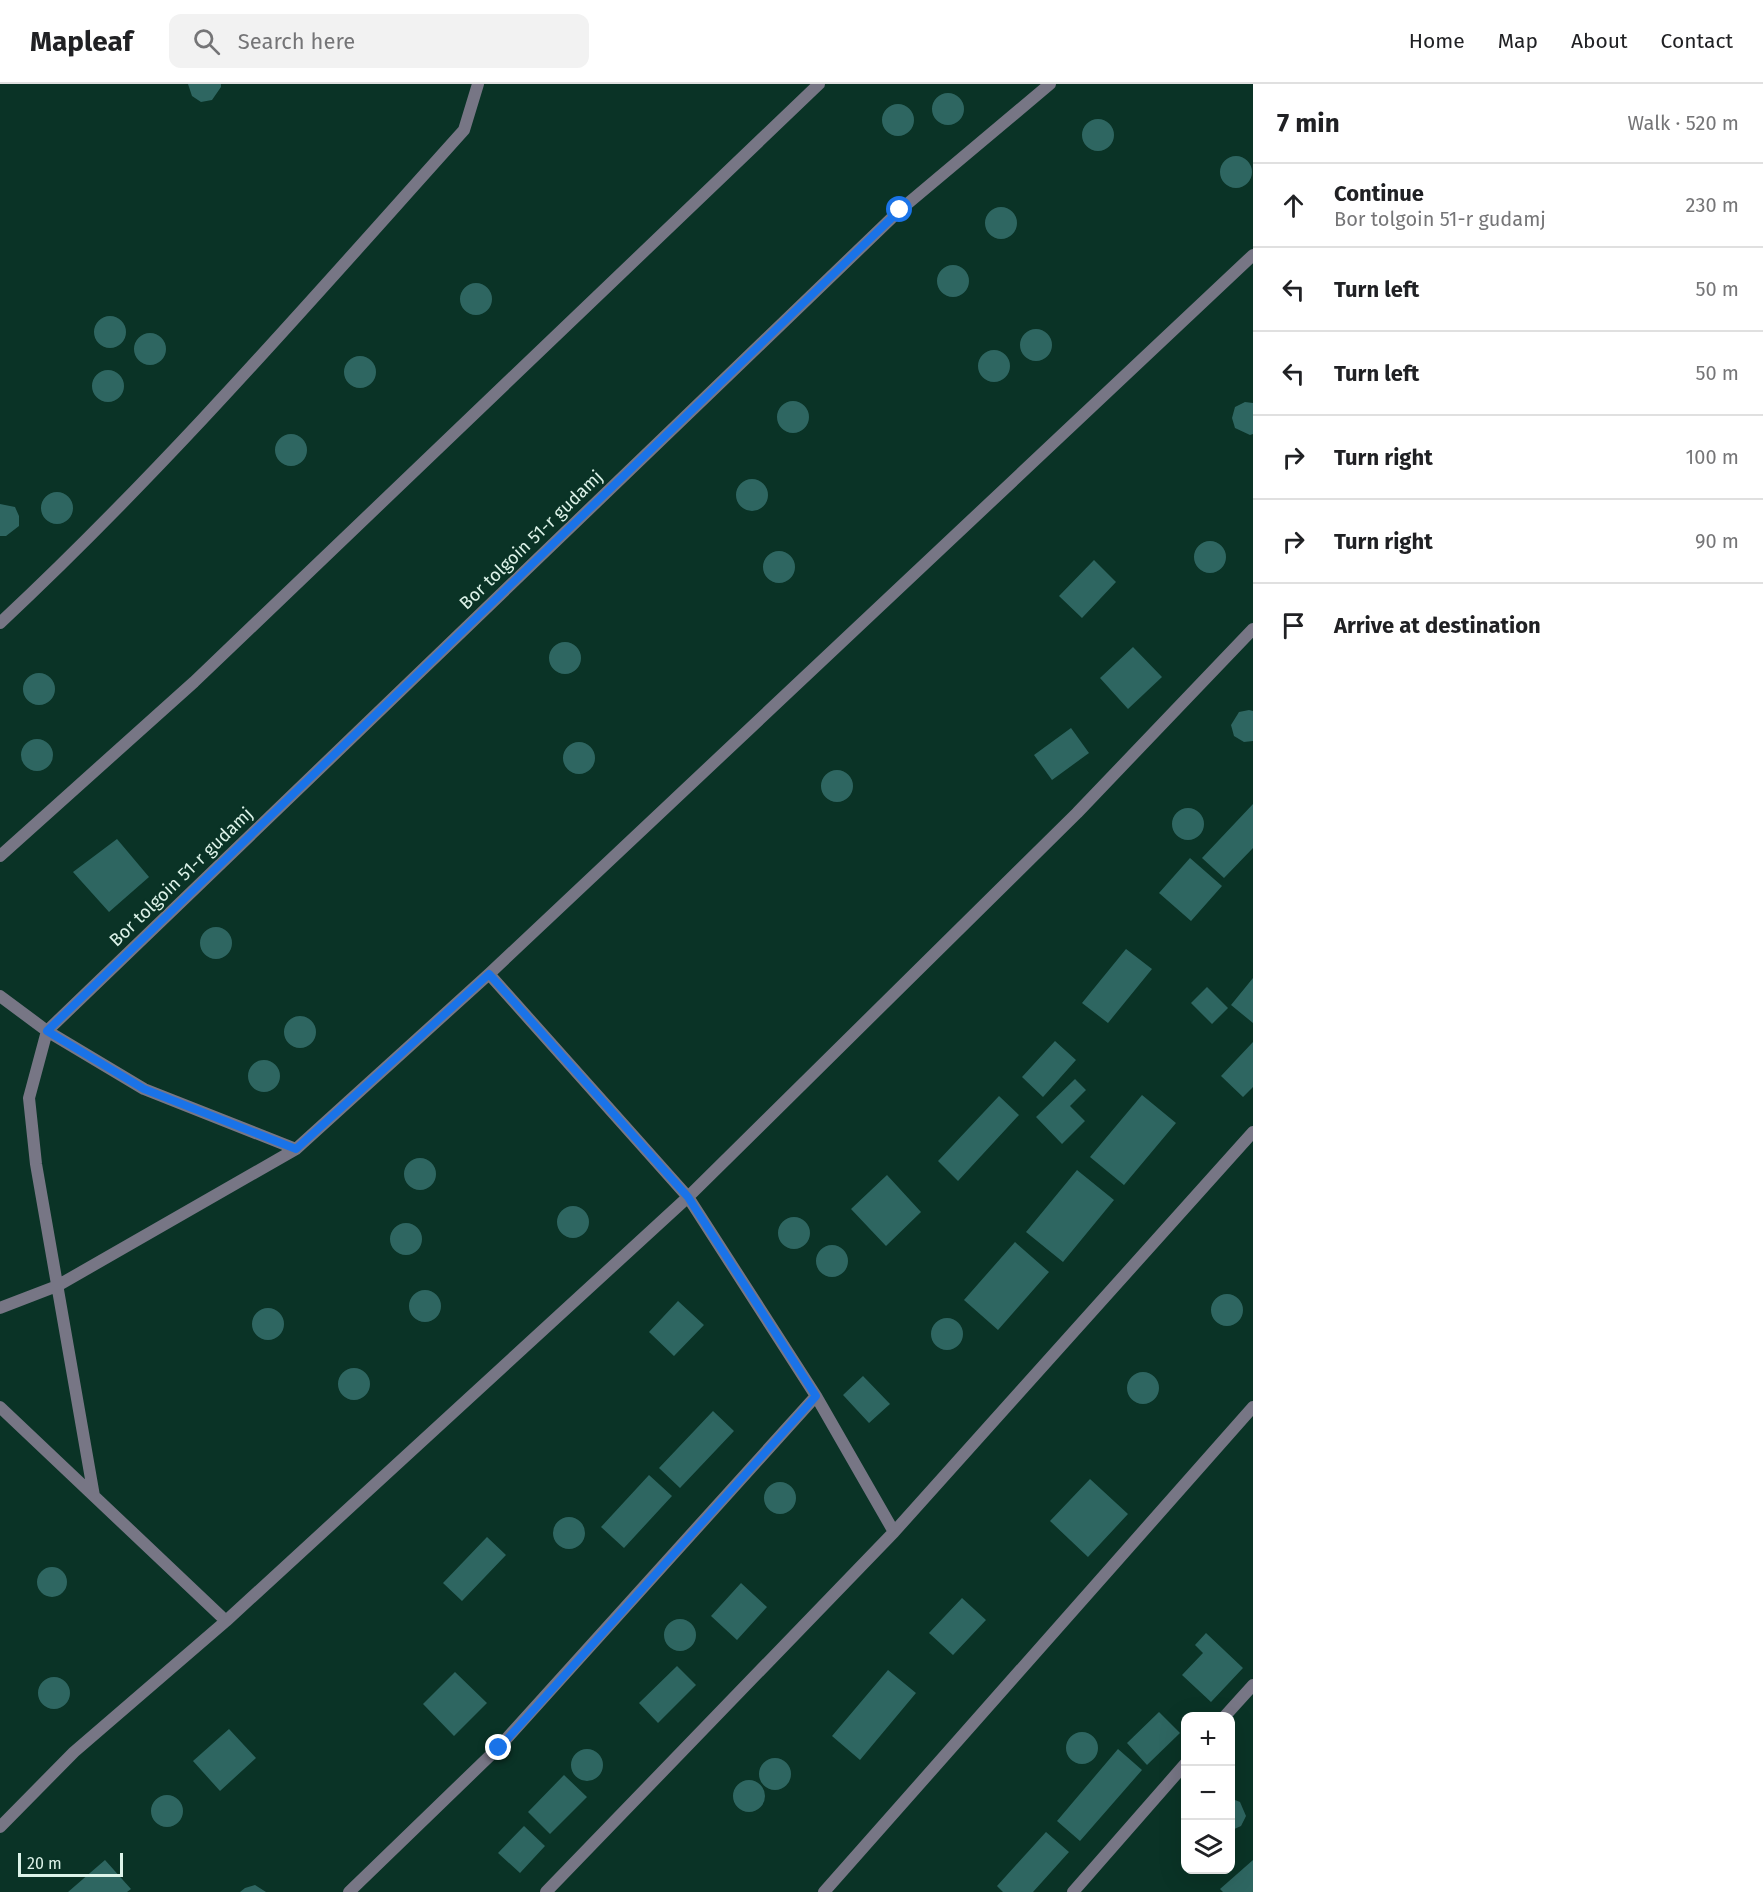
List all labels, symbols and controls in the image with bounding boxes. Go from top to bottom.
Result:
search box [169,14,589,68]
text: Mapleaf [30,25,133,58]
icon: search [190,25,223,58]
text: Search here [238,28,355,55]
text: Home [1409,28,1465,54]
text: Map [1498,28,1538,54]
text: About [1571,28,1628,54]
text: Contact [1661,28,1733,54]
text: 7 min [1277,108,1340,139]
text: Walk · 520 m [1628,111,1739,135]
text: Continue [1334,180,1424,207]
icon: ahead [1277,189,1310,222]
text: 230 m [1686,193,1739,217]
route start [886,196,912,222]
text: Bor tolgoin 51-r gudamj [1334,207,1546,231]
icon: left [1277,273,1310,306]
text: Turn left [1334,276,1419,303]
text: 50 m [1695,277,1739,301]
icon: left [1277,357,1310,390]
text: Turn left [1334,360,1419,387]
text: 50 m [1695,361,1739,385]
icon: right [1277,441,1310,474]
text: Turn right [1334,444,1433,471]
text: 100 m [1686,445,1739,469]
street label: Bor tolgoin 51-r gudamj [455,466,607,614]
icon: right [1277,525,1310,558]
text: Turn right [1334,528,1433,555]
text: 90 m [1695,529,1739,553]
icon: arrive [1277,609,1310,642]
text: Arrive at destination [1334,612,1541,639]
street label: Bor tolgoin 51-r gudamj [105,803,257,951]
map controls [1181,1712,1235,1874]
button: + [1181,1712,1235,1766]
route end [485,1734,511,1760]
button: − [1181,1766,1235,1820]
button: layers [1181,1820,1235,1874]
scale bar [18,1850,123,1878]
text: 20 m [27,1854,62,1873]

